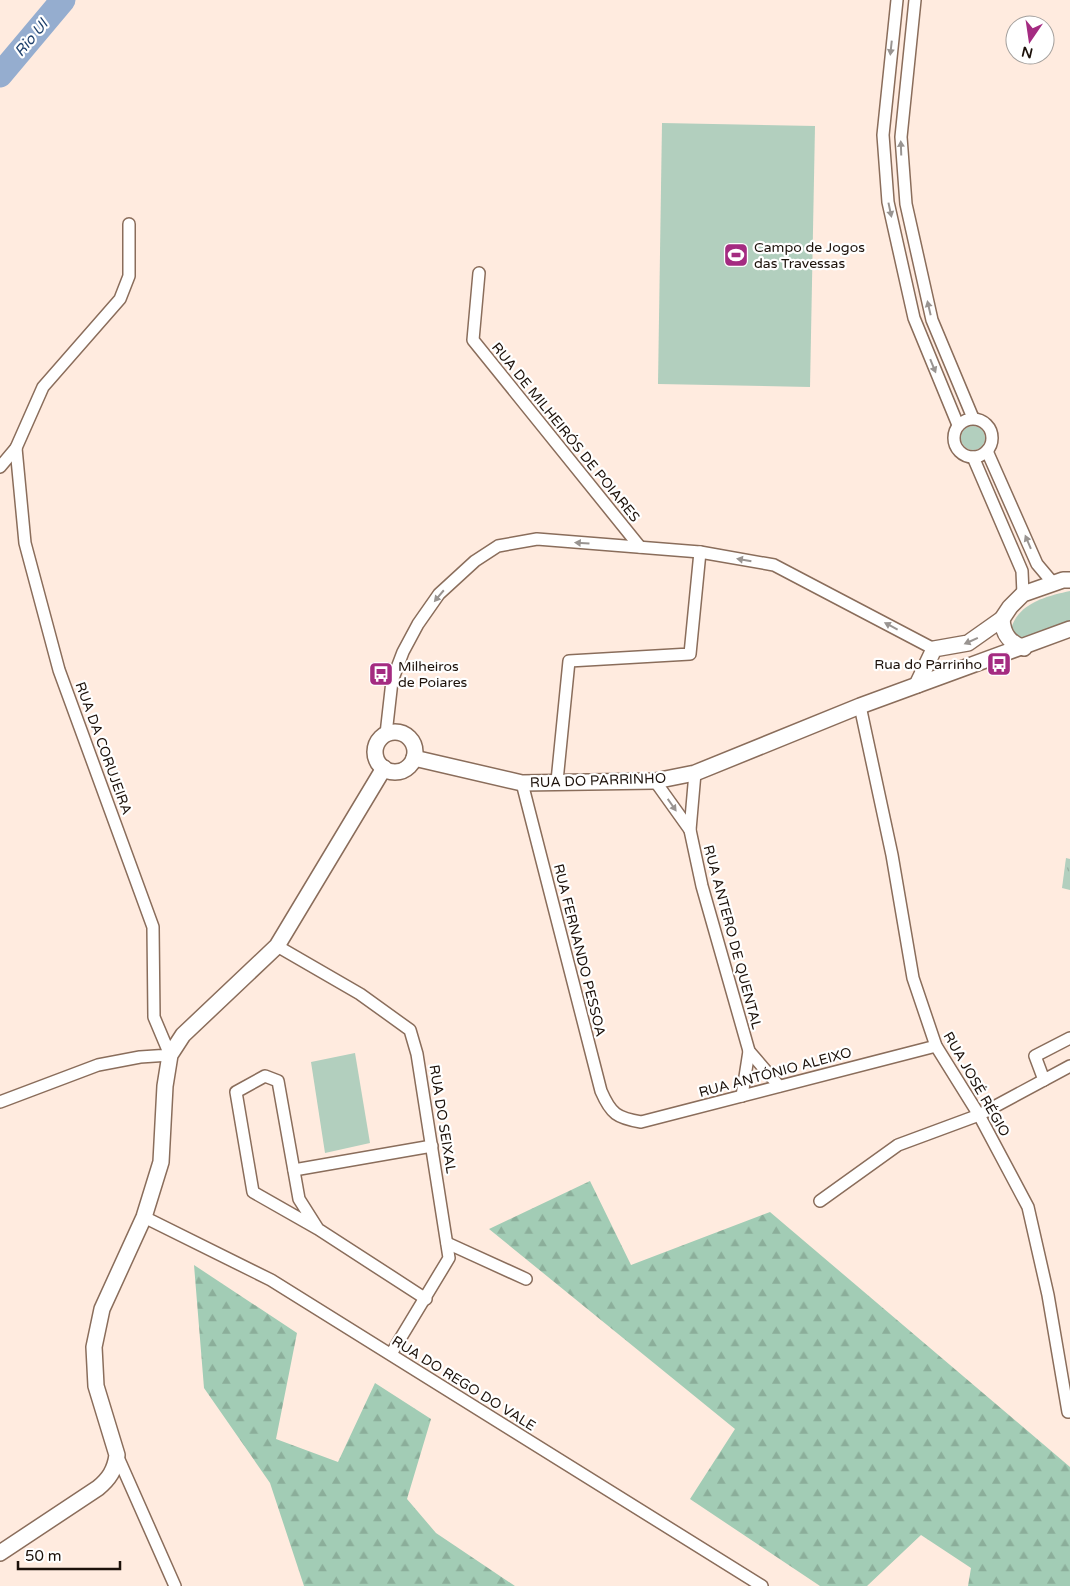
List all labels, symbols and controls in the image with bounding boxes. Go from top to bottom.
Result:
water label: Rio Ul [10,14,53,60]
north arrow [1005,15,1055,65]
one-way arrow [887,41,895,57]
text: N [1020,43,1035,62]
one-way arrow [897,140,905,156]
one-way arrow [886,202,894,218]
place label: Campo de Jogos das Travessas [754,239,865,272]
sports icon: Campo de Jogos das Travessas [723,242,749,268]
one-way arrow [925,300,933,315]
street label: RUA DE MILHEIRÓS DE POIARES [488,339,644,526]
one-way arrow [930,359,938,373]
one-way arrow [1023,535,1031,549]
one-way arrow [574,538,590,546]
one-way arrow [736,555,752,563]
one-way arrow [433,589,445,601]
one-way arrow [884,622,898,630]
one-way arrow [964,638,978,646]
bus stop icon: Rua do Parrinho [986,651,1012,677]
place label: Rua do Parrinho [874,656,982,673]
place label: Milheiros de Poiares [398,658,468,691]
bus stop icon: Milheiros de Poiares [368,661,394,687]
street label: RUA DA CORUJEIRA [72,679,135,817]
street label: RUA DO PARRINHO [530,770,666,791]
one-way arrow [667,799,677,812]
street label: RUA ANTERO DE QUENTAL [700,843,765,1031]
street label: RUA FERNANDO PESSOA [550,862,609,1038]
street label: RUA JOSÉ RÉGIO [940,1029,1013,1140]
street label: RUA ANTÓNIO ALEIXO [697,1044,853,1101]
street label: RUA DO SEIXAL [426,1064,459,1175]
street label: RUA DO REGO DO VALE [389,1332,539,1435]
scale bar [18,1538,120,1570]
text: 50 m [25,1547,62,1565]

